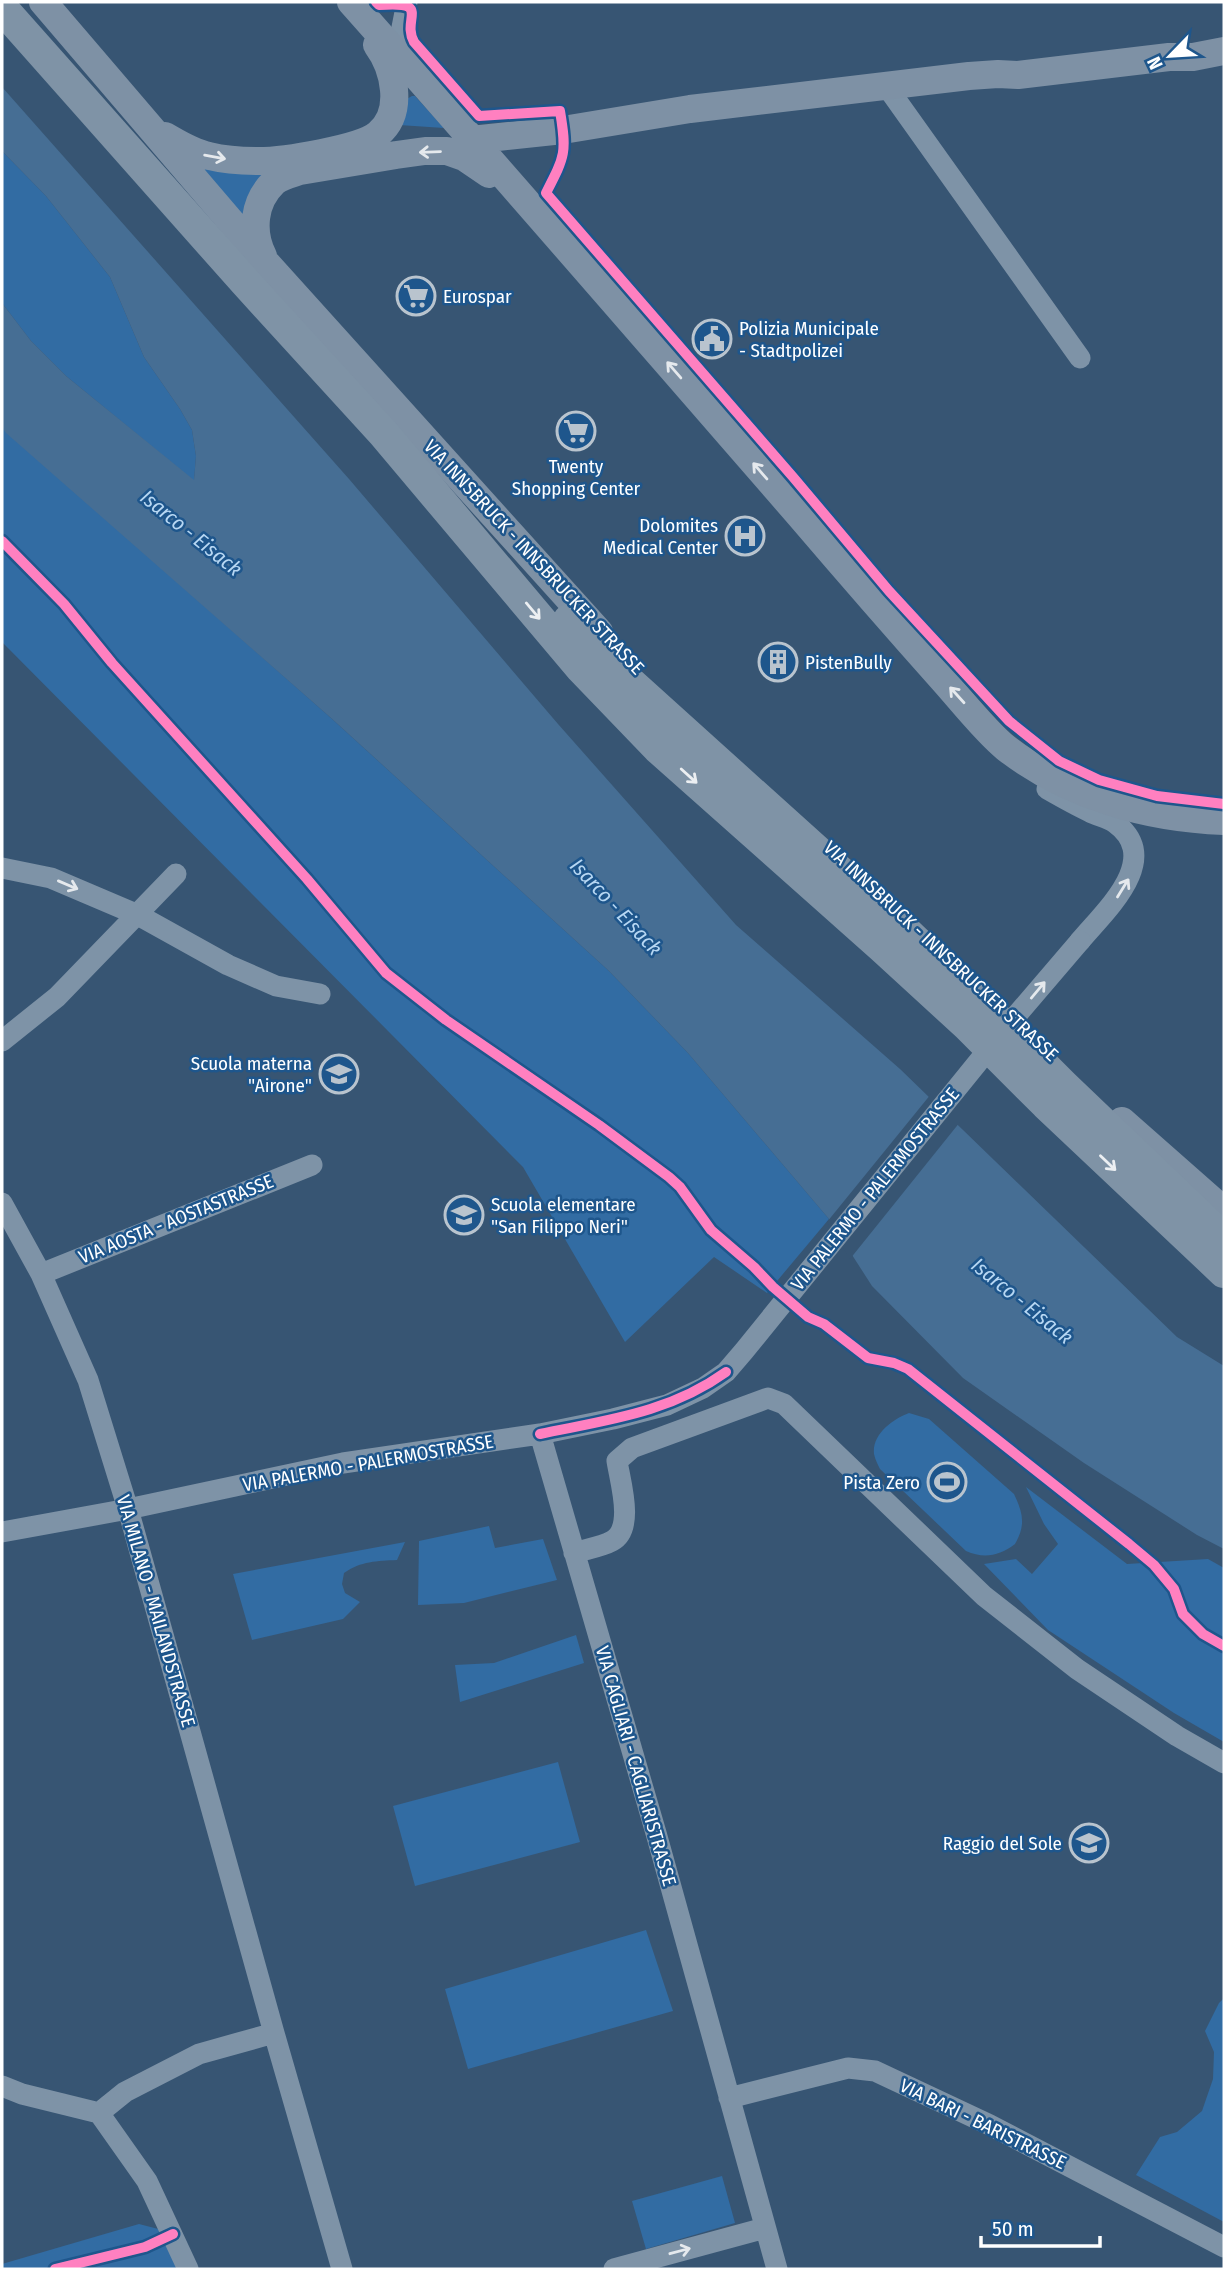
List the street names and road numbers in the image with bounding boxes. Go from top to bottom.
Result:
street label: VIA INNSBRUCK - INNSBRUCKER STRASSE [419,435,649,679]
street label: VIA INNSBRUCK - INNSBRUCKER STRASSE [819,836,1063,1066]
street label: VIA PALERMO - PALERMOSTRASSE [786,1083,964,1295]
street label: VIA AOSTA - AOSTASTRASSE [75,1169,277,1269]
street label: VIA PALERMO - PALERMOSTRASSE [241,1430,495,1496]
street label: VIA MILANO - MAILANDSTRASSE [112,1492,200,1730]
street label: VIA CAGLIARI - CAGLIARISTRASSE [591,1643,681,1889]
street label: VIA BARI - BARISTRASSE [896,2074,1070,2174]

